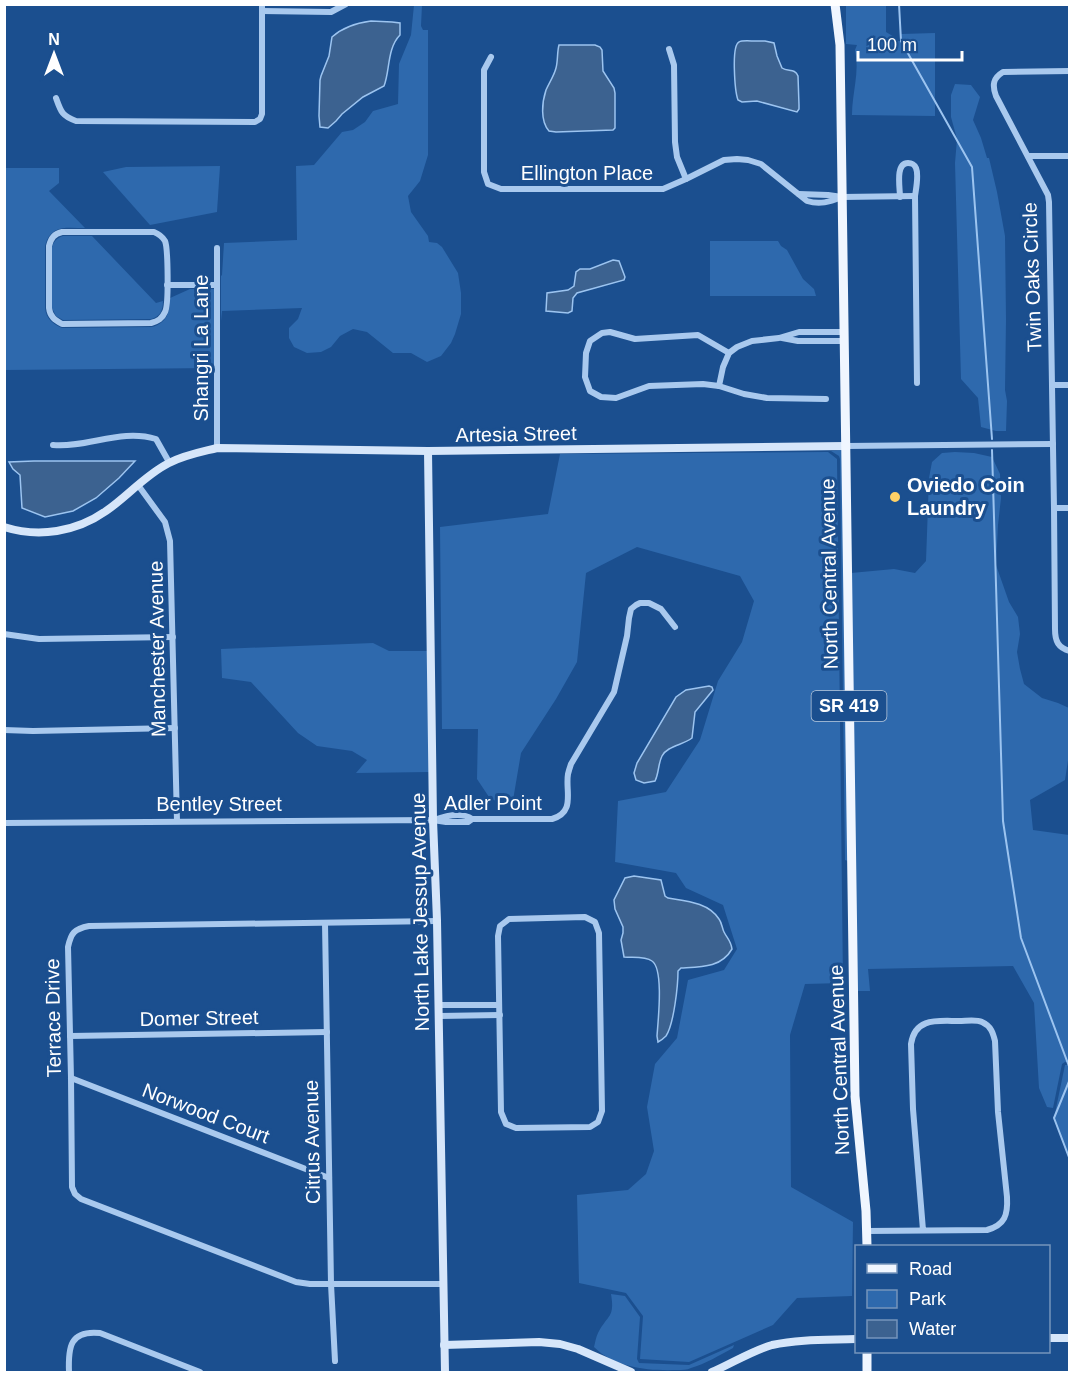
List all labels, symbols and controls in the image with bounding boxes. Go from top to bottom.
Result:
north arrow [24,24,84,84]
scale bar [858,24,962,62]
text: N [48,31,60,48]
text: 100 m [867,35,917,55]
street label: Ellington Place [521,162,653,184]
street label: Twin Oaks Circle [1018,202,1046,352]
street label: Shangri La Lane [190,275,212,421]
street label: Artesia Street [455,422,577,446]
place label: Oviedo Coin Laundry [907,474,1025,519]
street label: North Central Avenue [816,478,842,670]
marker: Oviedo Coin Laundry [888,490,902,504]
street label: Manchester Avenue [144,561,170,737]
road number: SR 419 [812,691,886,721]
street label: North Lake Jessup Avenue [407,792,433,1032]
street label: Adler Point [444,792,542,814]
street label: Bentley Street [156,793,282,815]
street label: Terrace Drive [41,958,65,1078]
street label: North Central Avenue [825,964,853,1156]
street label: Domer Street [139,1006,259,1030]
street label: Norwood Court [139,1079,273,1148]
street label: Citrus Avenue [300,1080,324,1204]
legend [855,1245,1050,1353]
text: Road [909,1259,952,1279]
text: Park [909,1289,947,1309]
text: Water [909,1319,956,1339]

